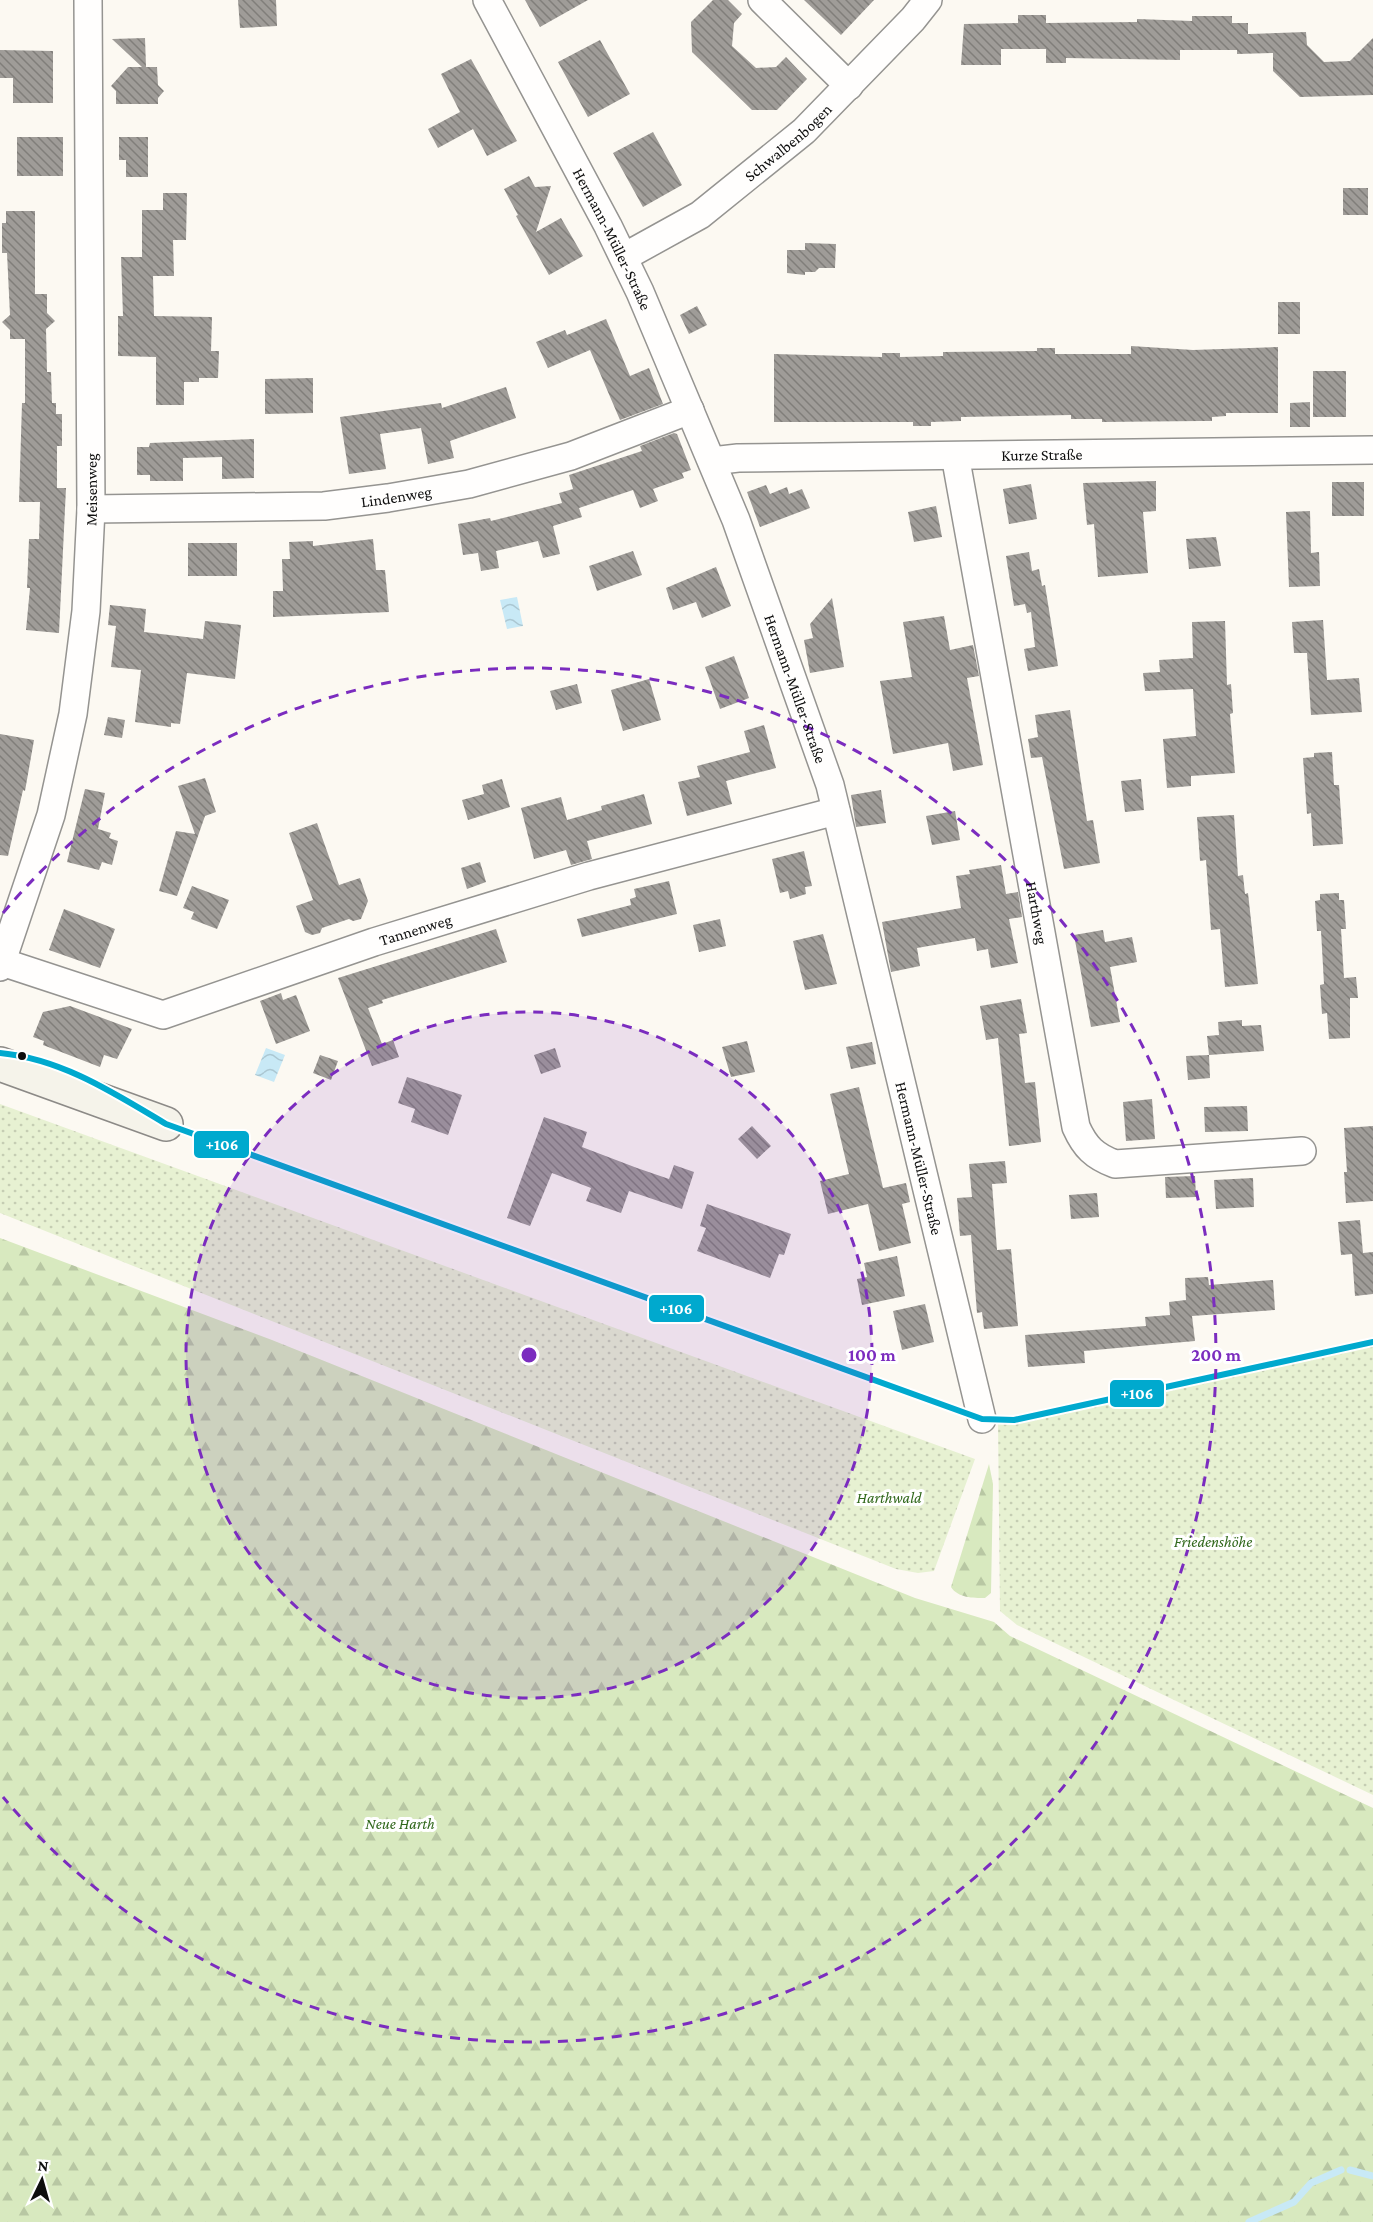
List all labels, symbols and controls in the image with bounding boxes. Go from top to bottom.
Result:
street label: Schwalbenbogen [741,100,835,184]
street label: Hermann-Müller-Straße [570,165,655,312]
street label: Kurze Straße [1001,445,1083,463]
street label: Meisenweg [82,453,100,526]
street label: Lindenweg [360,482,433,510]
street label: Hermann-Müller-Straße [762,612,830,765]
street label: Harthweg [1023,880,1052,946]
street label: Tannenweg [377,910,454,948]
unlabelled marker [16,1050,28,1062]
street label: Hermann-Müller-Straße [893,1080,946,1236]
line badge: +106 [193,1130,250,1159]
text: +106 [206,1136,238,1153]
line badge: +106 [648,1294,705,1323]
text: +106 [660,1300,692,1317]
centre of rings [519,1345,539,1365]
text: 100 m [848,1345,896,1365]
text: 200 m [1191,1345,1242,1365]
line badge: +106 [1109,1379,1165,1408]
text: +106 [1121,1385,1153,1402]
park label: Harthwald [856,1489,922,1506]
park label: Friedenshöhe [1174,1533,1252,1550]
park label: Neue Harth [365,1815,435,1832]
north arrow [12,2150,72,2210]
text: N [37,2157,50,2175]

